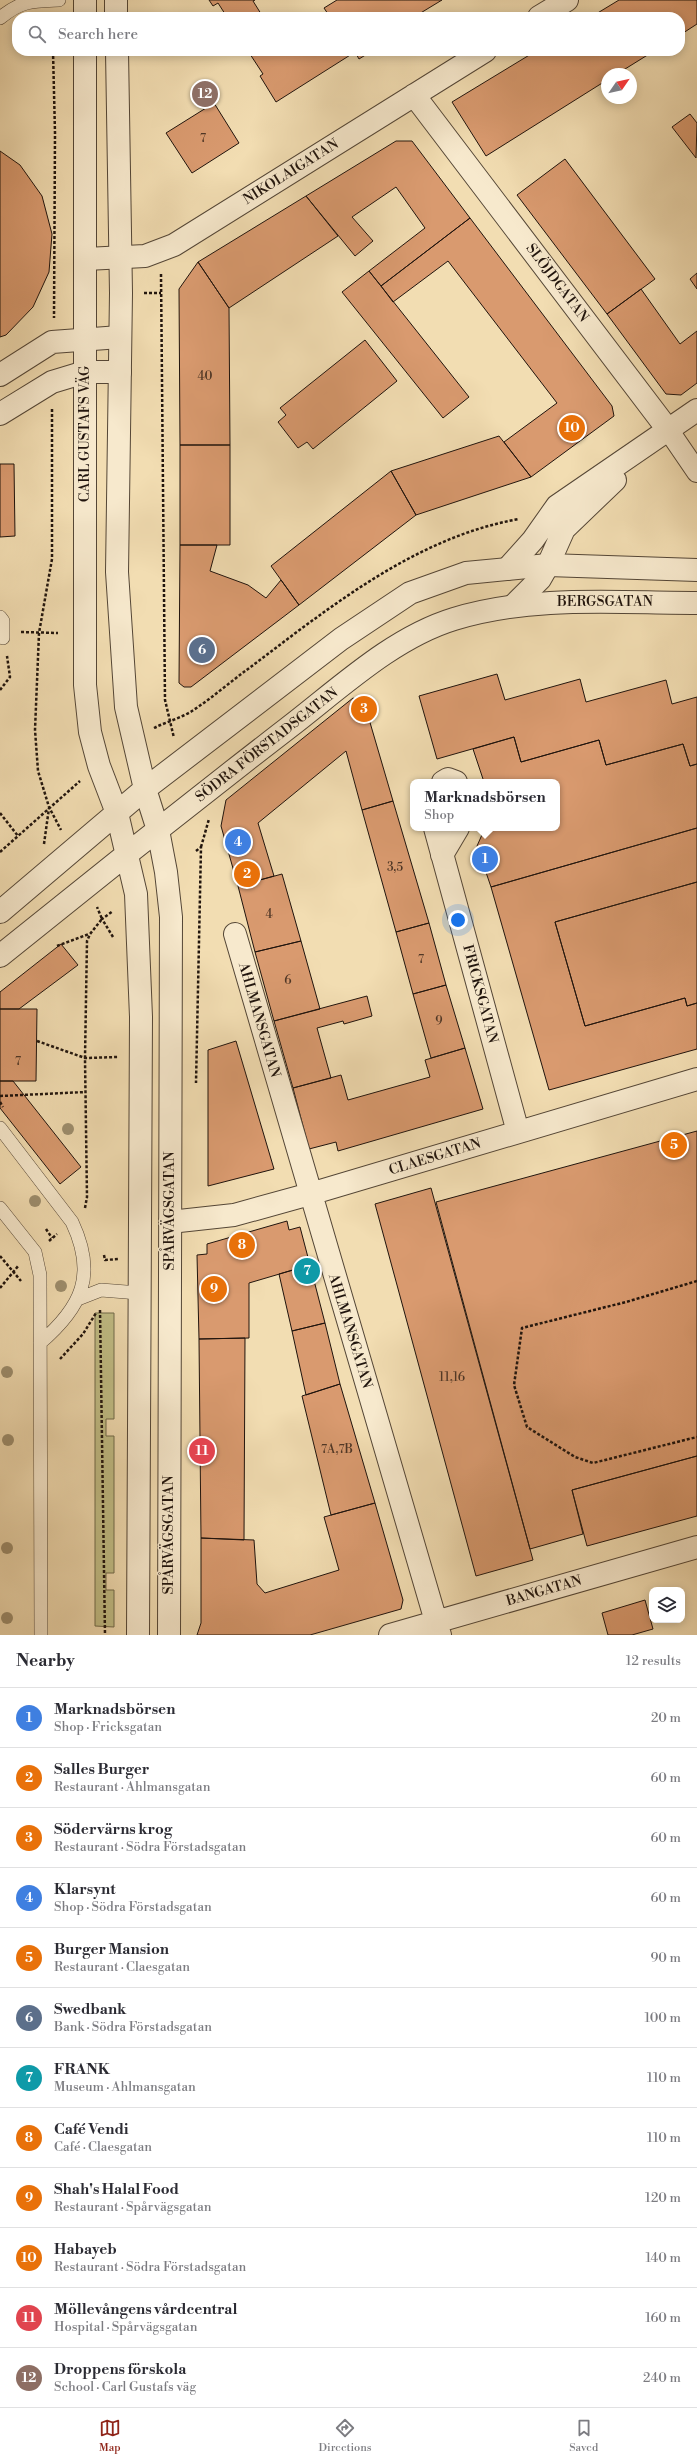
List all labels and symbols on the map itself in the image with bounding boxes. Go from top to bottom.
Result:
north arrow [601,68,637,104]
pin: 12 [192,79,218,109]
house number: 7 [200,131,206,146]
street label: NIKOLAIGATAN [240,135,343,209]
street label: SLÖJDGATAN [522,239,594,326]
street label: CARL GUSTAFS VÄG [75,365,94,502]
house number: 40 [197,369,213,384]
pin: 10 [559,413,585,443]
street label: BERGSGATAN [556,593,654,611]
pin: 6 [189,635,215,665]
street label: SÖDRA FÖRSTADSGATAN [191,682,342,806]
pin: 3 [351,694,377,724]
pin: 4 [225,827,251,857]
pin: 1 [472,844,498,874]
pin: 2 [234,859,260,889]
house number: 3,5 [387,860,403,875]
house number: 4 [265,907,273,922]
your location [448,910,468,930]
street label: FRICKSGATAN [458,943,502,1046]
house number: 7 [418,952,424,967]
street label: AHLMANSGATAN [234,959,284,1080]
house number: 6 [284,973,292,988]
house number: 9 [435,1014,443,1029]
house number: 7 [15,1054,21,1069]
pin: 5 [661,1130,687,1160]
street label: CLAESGATAN [387,1134,484,1180]
street label: SPÅRVÄGSGATAN [159,1151,179,1271]
pin: 8 [229,1230,255,1260]
pin: 7 [294,1256,320,1286]
street label: AHLMANSGATAN [324,1270,376,1391]
pin: 9 [201,1274,227,1304]
house number: 11,16 [439,1370,465,1385]
pin: 11 [189,1436,215,1466]
house number: 7A,7B [321,1442,353,1457]
street label: SPÅRVÄGSGATAN [158,1475,178,1595]
street label: BANGATAN [503,1571,584,1611]

